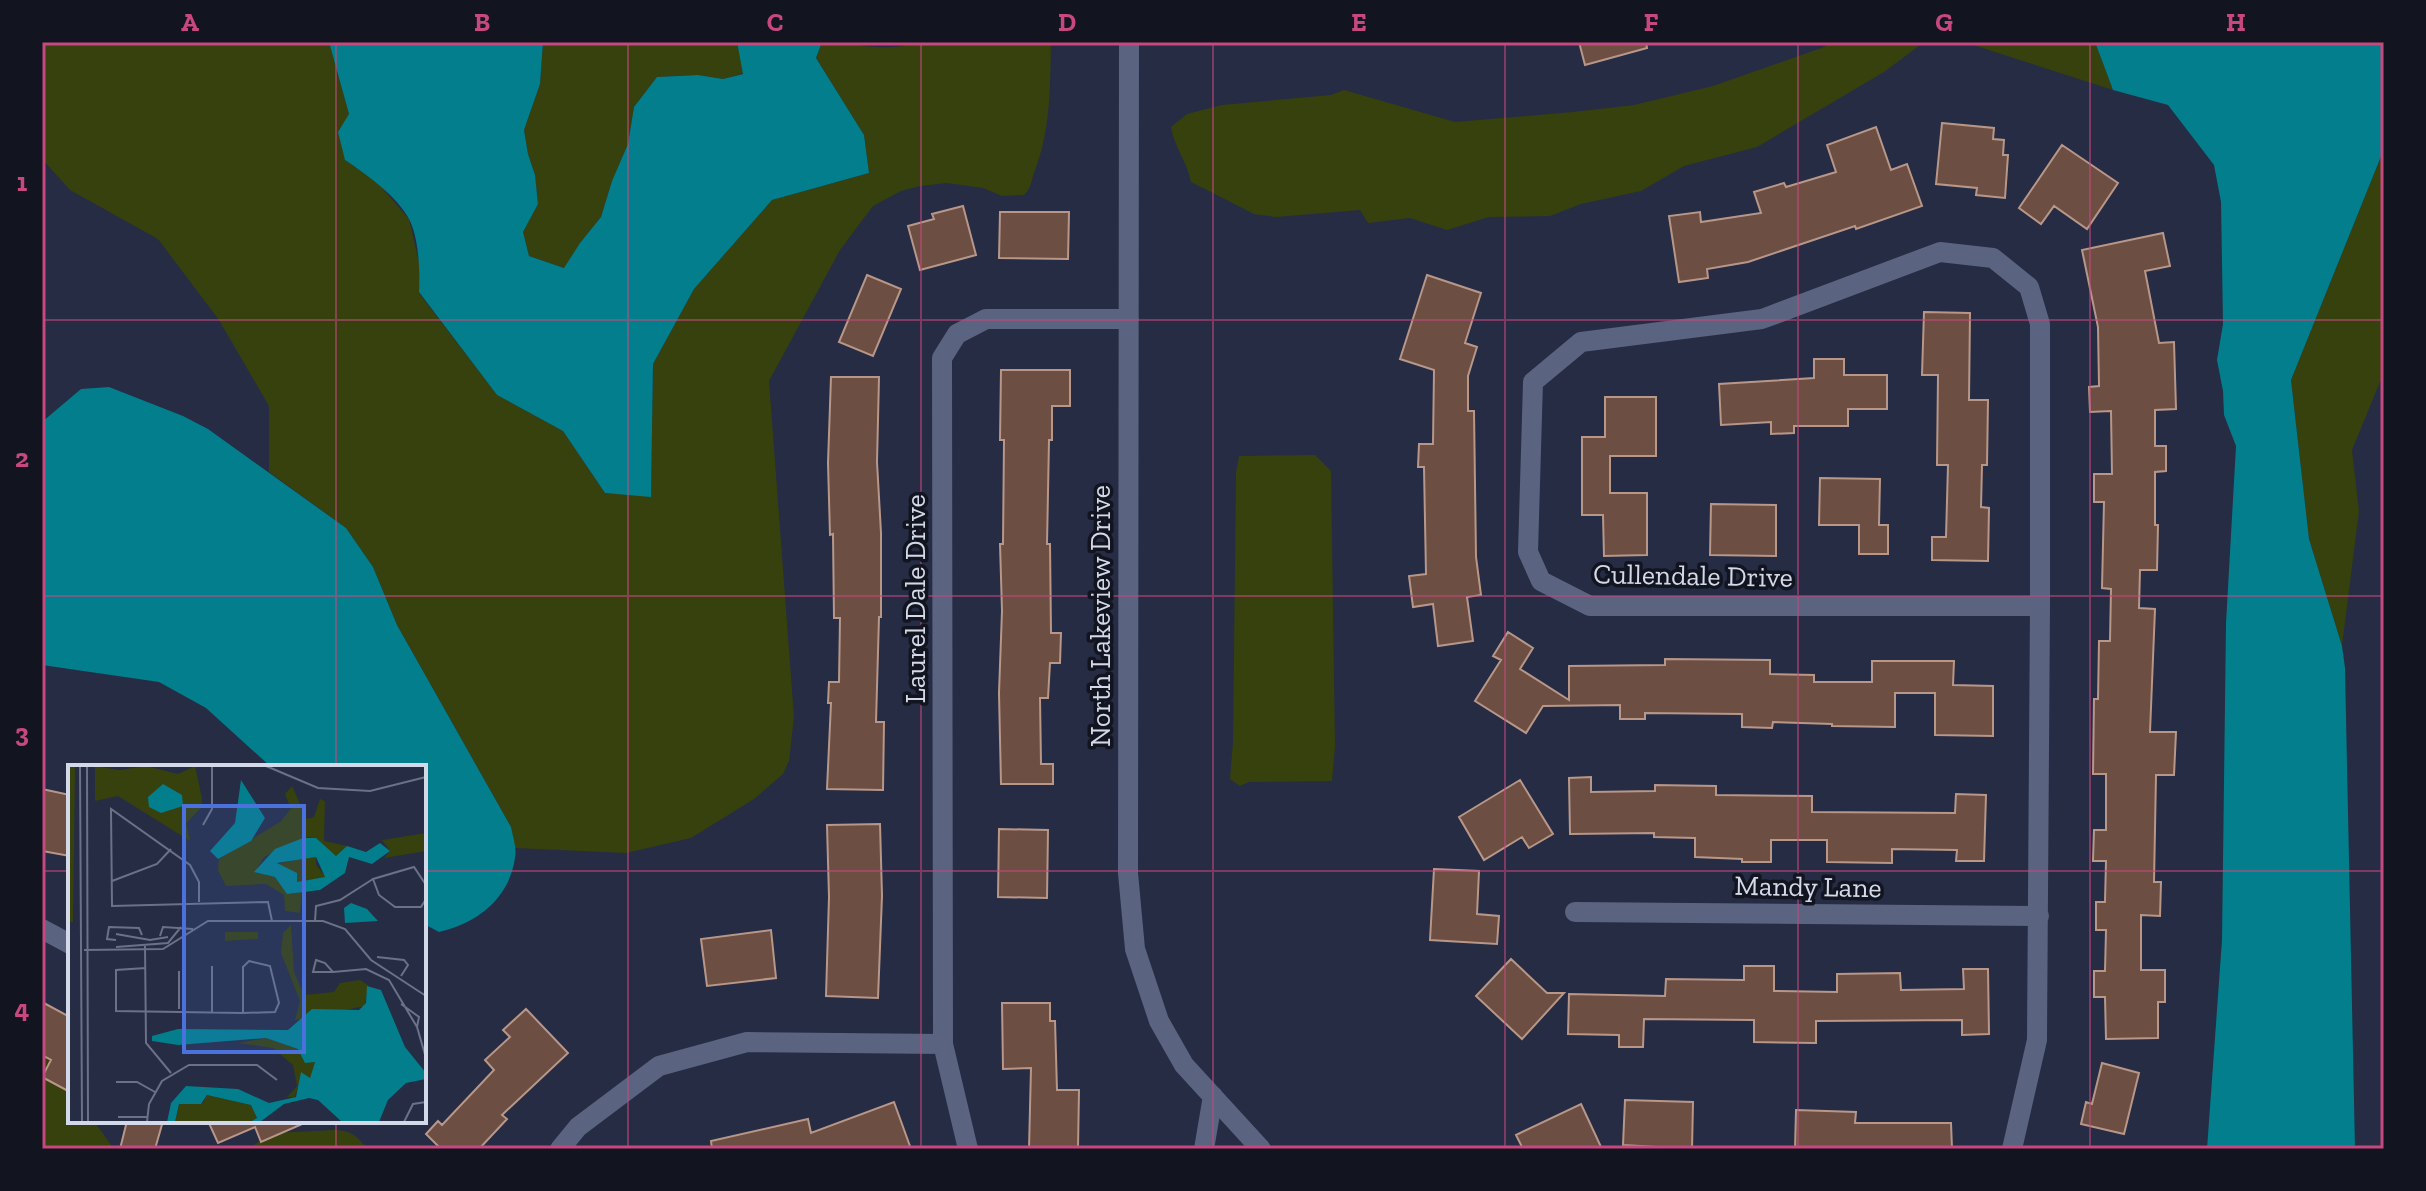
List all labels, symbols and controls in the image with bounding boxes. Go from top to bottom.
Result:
text: A [181,6,199,38]
text: B [474,6,490,38]
text: C [767,6,783,38]
text: D [1058,6,1076,38]
text: E [1351,6,1367,38]
text: F [1644,6,1659,38]
text: G [1935,6,1953,38]
text: H [2226,6,2246,38]
text: 1 [17,166,28,198]
text: 2 [15,442,29,474]
street label: North Lakeview Drive [1084,485,1117,747]
street label: Laurel Dale Drive [899,494,932,704]
street label: Cullendale Drive [1593,557,1793,594]
text: 3 [15,717,29,749]
inset map [68,765,426,1123]
street label: Mandy Lane [1734,869,1882,904]
text: 4 [15,993,30,1025]

